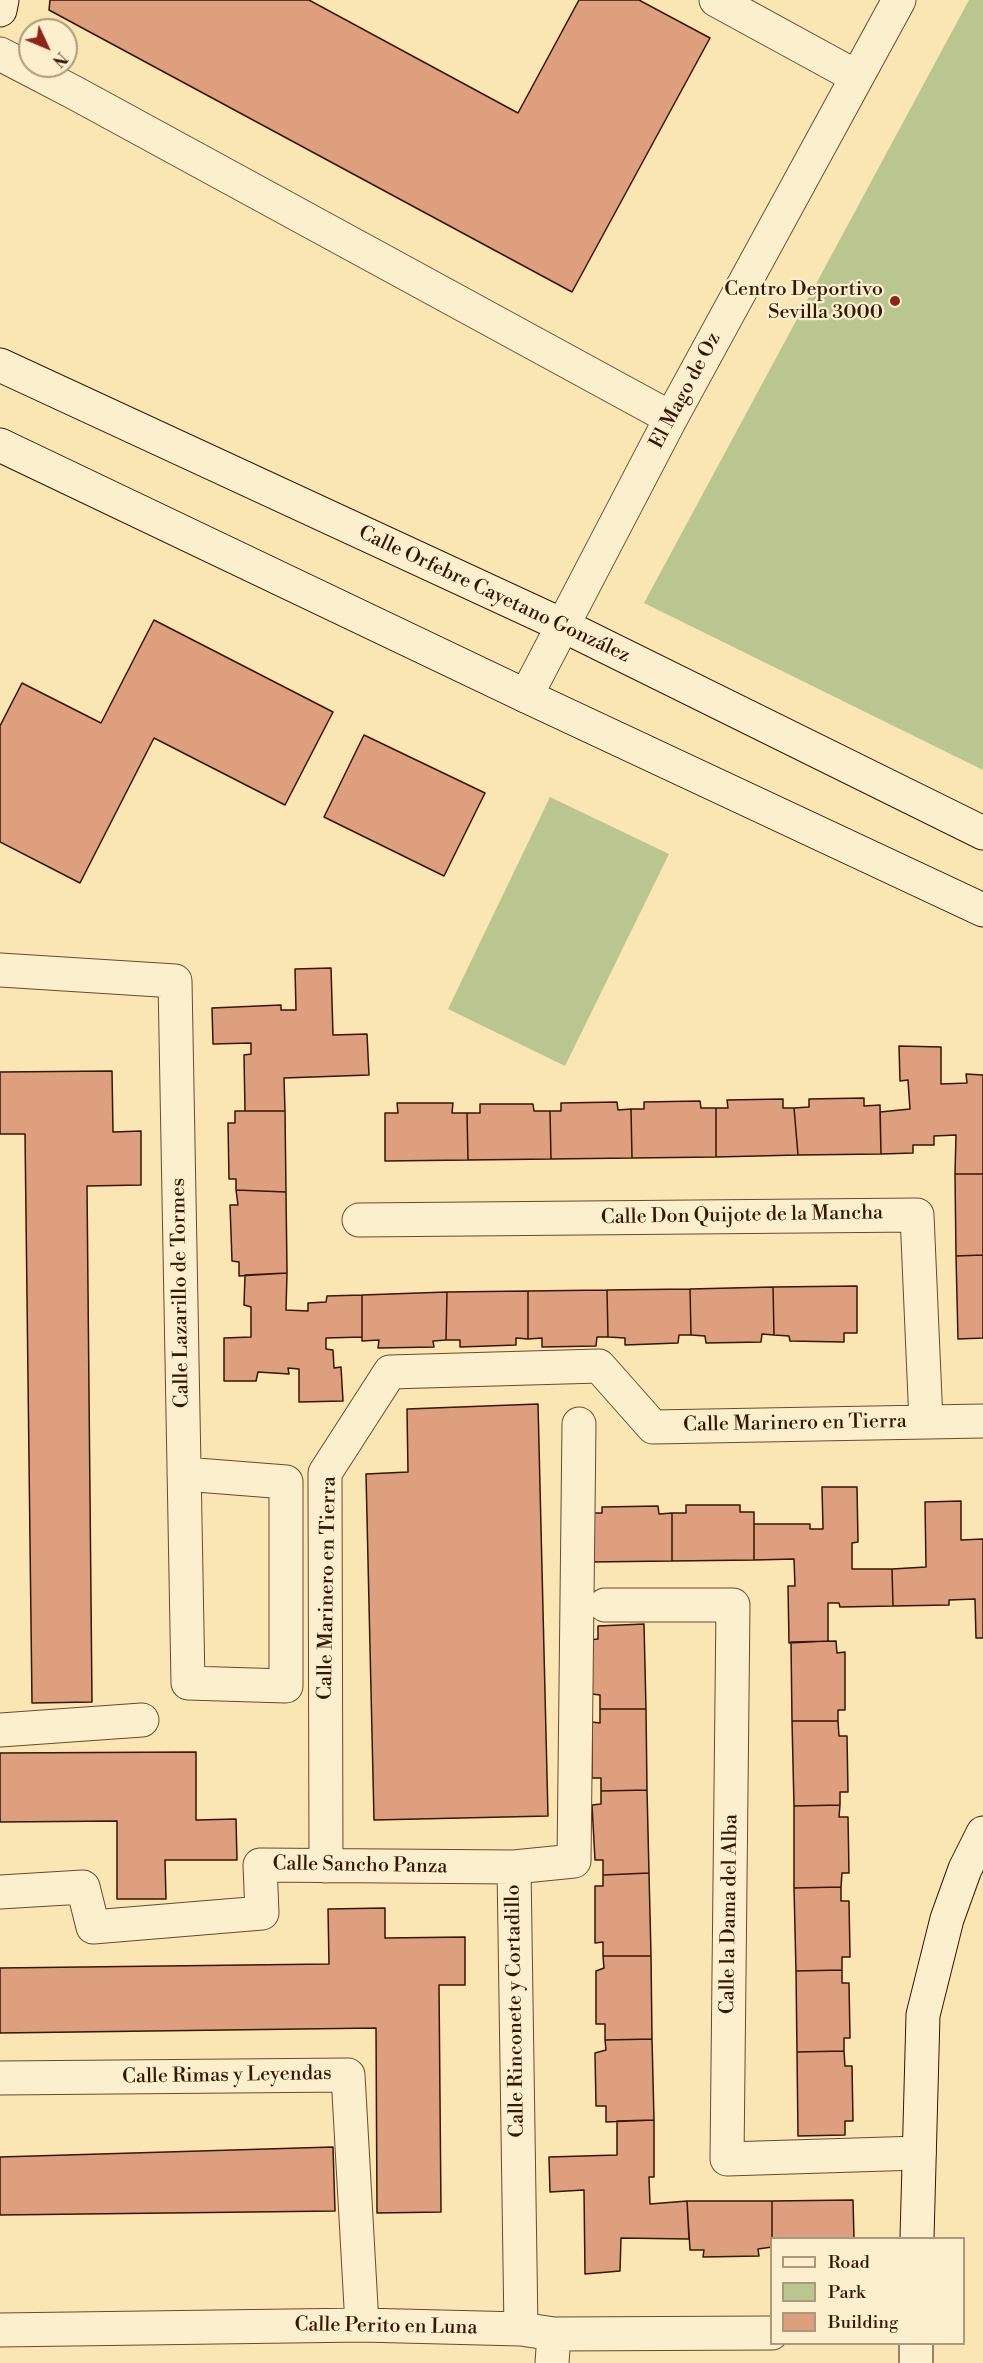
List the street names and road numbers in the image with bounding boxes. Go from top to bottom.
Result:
street label: El Mago de Oz [645,329,727,453]
street label: Calle Orfebre Cayetano González [354,521,634,669]
street label: Calle Lazarillo de Tormes [167,1178,195,1408]
street label: Calle Don Quijote de la Mancha [601,1202,883,1230]
street label: Calle Marinero en Tierra [683,1410,907,1438]
street label: Calle Marinero en Tierra [314,1476,342,1700]
street label: Calle la Dama del Alba [716,1814,744,2014]
street label: Calle Sancho Panza [272,1852,448,1880]
street label: Calle Rinconete y Cortadillo [502,1884,530,2138]
street label: Calle Rimas y Leyendas [122,2062,332,2090]
street label: Calle Perito en Luna [294,2313,478,2341]

